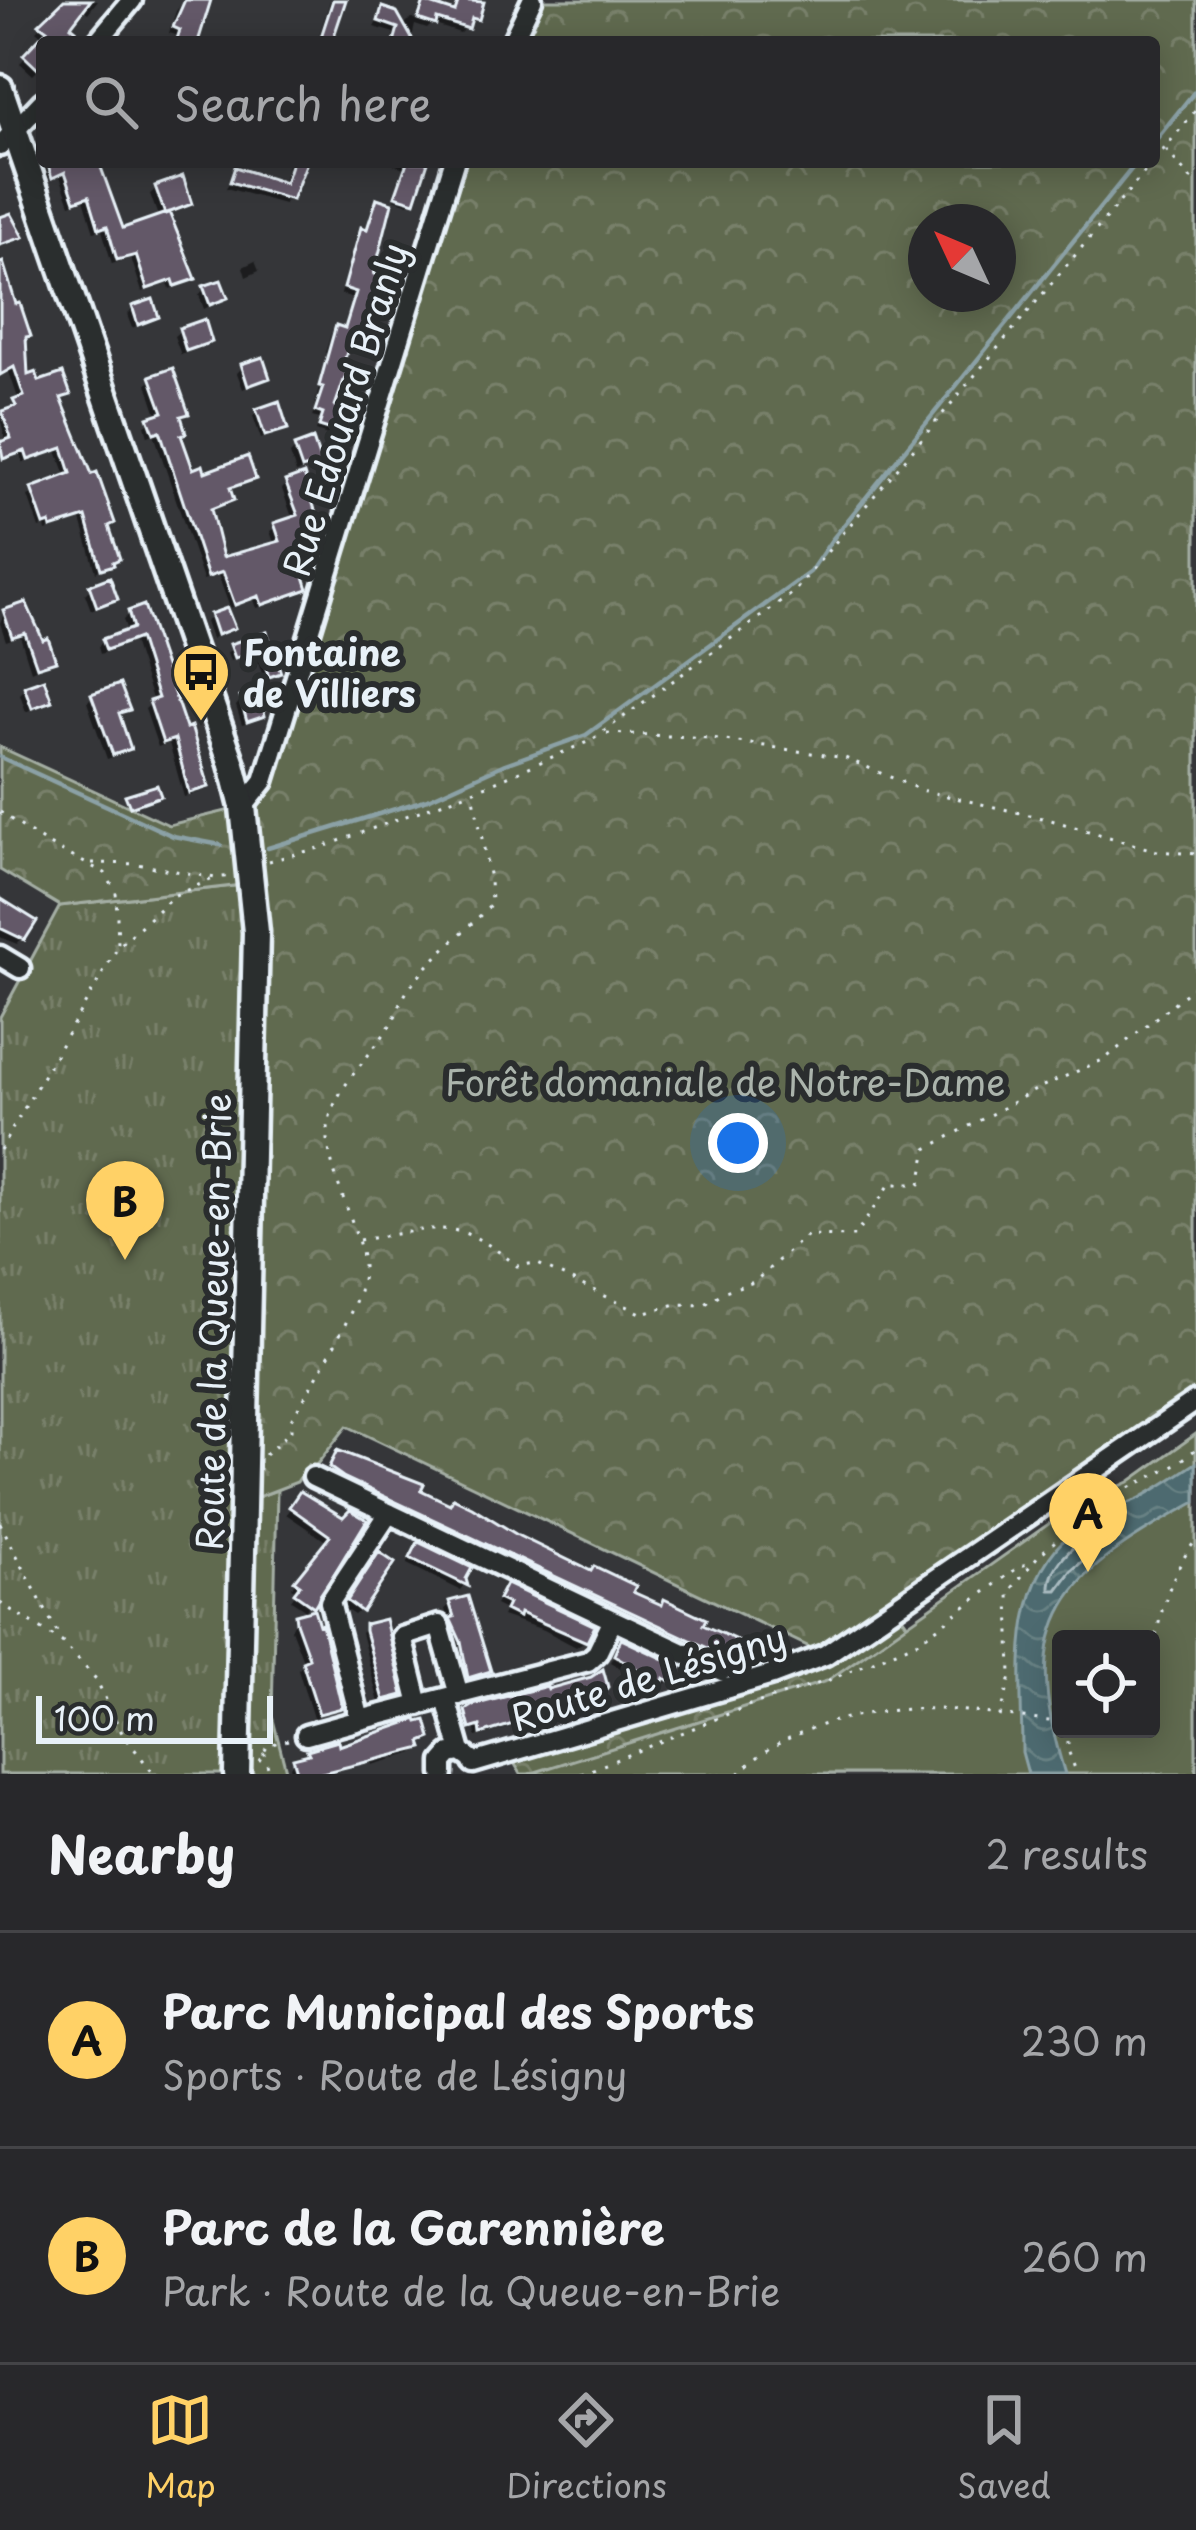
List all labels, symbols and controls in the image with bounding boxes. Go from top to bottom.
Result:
search box [36,36,1160,168]
text: Search here [174,68,431,136]
icon: search [78,69,144,135]
north arrow [908,204,1016,312]
street label: Rue Edouard Branly [268,236,420,582]
place label: Fontaine de Villiers [243,624,416,719]
bus stop icon: Fontaine de Villiers [170,641,232,723]
park label: Forêt domaniale de Notre-Dame [445,1054,1005,1108]
street label: Route de la Queue-en-Brie [181,1093,243,1551]
your location [708,1113,768,1173]
pin: B [86,1161,164,1260]
pin: A [1049,1473,1127,1572]
street label: Route de Lésigny [504,1608,792,1744]
map controls [1052,1630,1160,1738]
button: locate [1052,1630,1160,1738]
scale bar [36,1690,273,1743]
text: 100 m [54,1692,155,1742]
text: Nearby [48,1814,235,1891]
text: 2 results [986,1823,1148,1882]
text: Parc Municipal des Sports [162,1976,754,2044]
text: A [72,2010,102,2069]
text: 230 m [1021,2010,1148,2069]
text: Sports · Route de Lésigny [162,2044,627,2103]
text: Parc de la Garennière [162,2192,665,2260]
text: B [74,2226,100,2285]
text: 260 m [1021,2226,1148,2285]
text: Park · Route de la Queue-en-Brie [162,2260,780,2319]
tab: Map [145,2387,216,2509]
tab: Directions [506,2387,667,2509]
tab: Saved [957,2387,1051,2509]

